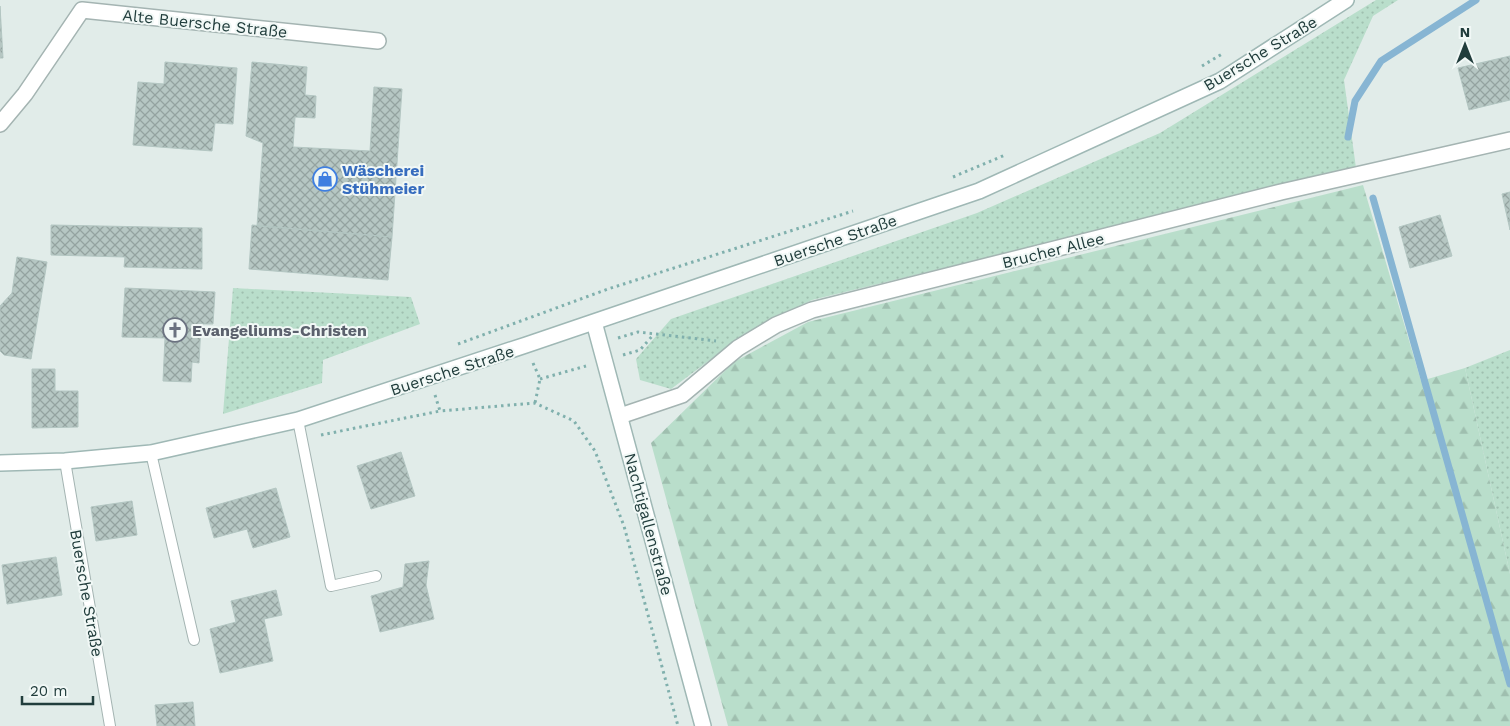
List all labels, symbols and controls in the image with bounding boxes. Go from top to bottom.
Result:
street label: Alte Buersche Straße [122,5,288,42]
street label: Buersche Straße [1200,12,1321,95]
north arrow [1440,20,1490,70]
text: N [1460,24,1470,40]
place label: Wäscherei Stühmeier [342,161,424,198]
shop icon: Wäscherei Stühmeier [312,166,338,192]
street label: Buersche Straße [771,210,899,270]
street label: Brucher Allee [1000,229,1106,272]
church icon: Evangeliums-Christen [162,317,188,343]
place label: Evangeliums-Christen [192,321,367,340]
street label: Buersche Straße [388,341,517,399]
street label: Nachtigallenstraße [620,451,677,597]
street label: Buersche Straße [66,528,107,658]
scale bar [22,674,94,706]
text: 20 m [30,682,68,700]

